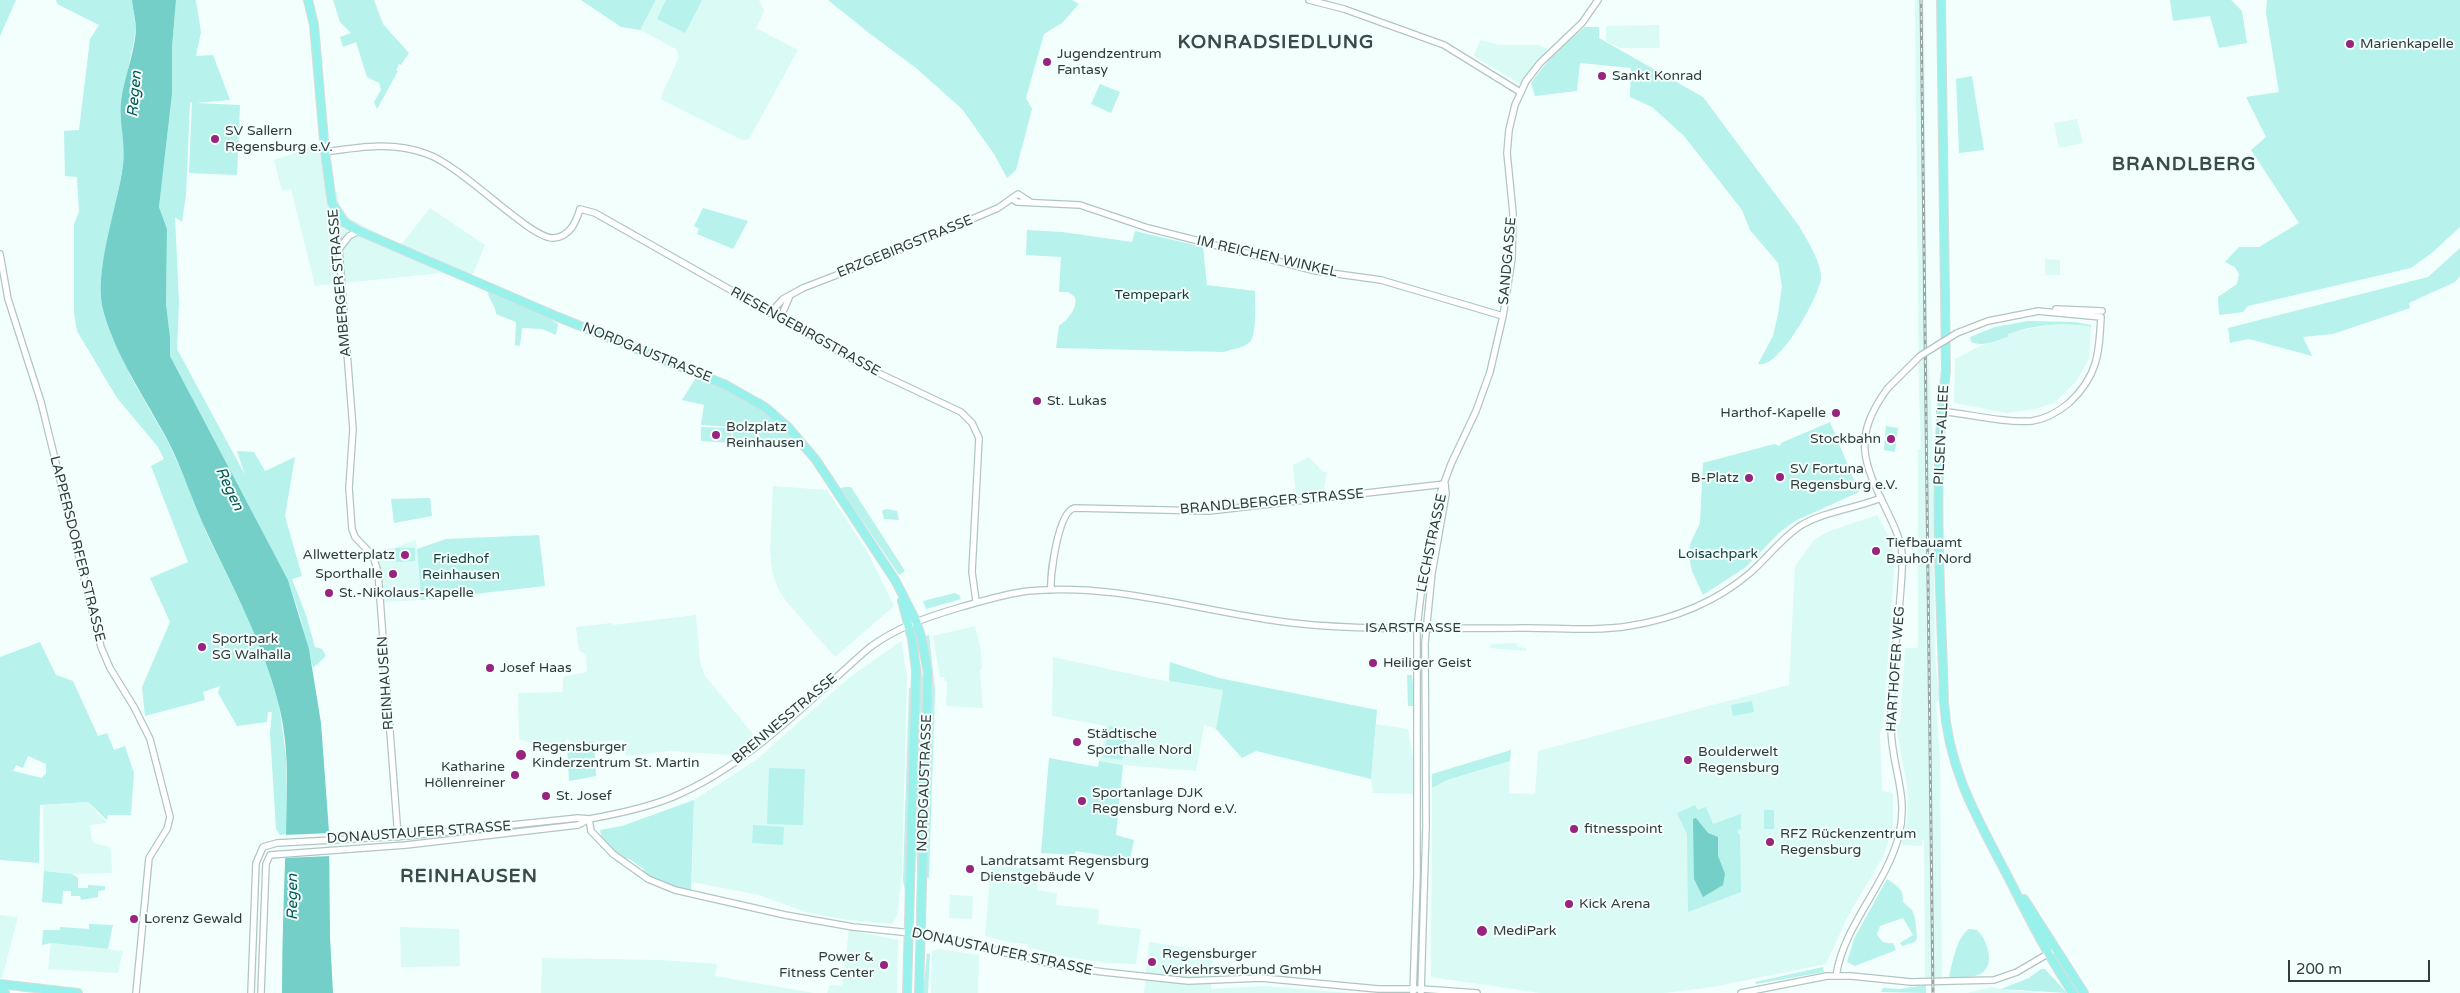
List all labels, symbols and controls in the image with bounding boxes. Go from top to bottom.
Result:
district label: KONRADSIEDLUNG [1176,32,1376,54]
place label: Marienkapelle [2360,36,2454,52]
marker: Marienkapelle [2344,38,2356,50]
place label: Jugendzentrum Fantasy [1057,46,1162,78]
marker: Jugendzentrum Fantasy [1041,56,1053,68]
place label: Sankt Konrad [1612,68,1702,84]
water label: Regen [124,70,146,118]
marker: Sankt Konrad [1596,70,1608,82]
place label: SV Sallern Regensburg e.V. [225,123,333,156]
marker: SV Sallern Regensburg e.V. [209,133,221,145]
district label: BRANDLBERG [2110,154,2258,176]
street label: AMBERGER STRASSE [325,208,355,358]
street label: ERZGEBIRGSTRASSE [835,212,975,282]
street label: SANDGASSE [1496,216,1520,306]
street label: IM REICHEN WINKEL [1195,233,1339,281]
street label: RIESENGEBIRGSTRASSE [727,284,883,380]
park label: Tempepark [1115,287,1189,303]
street label: NORDGAUSTRASSE [580,319,714,387]
street label: PILSEN-ALLEE [1931,385,1953,485]
place label: St. Lukas [1047,393,1107,409]
marker: St. Lukas [1031,395,1043,407]
place label: Harthof-Kapelle [1720,405,1826,421]
marker: Harthof-Kapelle [1830,407,1842,419]
place label: Bolzplatz Reinhausen [726,419,804,452]
marker: Bolzplatz Reinhausen [710,429,722,441]
place label: Stockbahn [1810,431,1881,447]
marker: Stockbahn [1885,433,1897,445]
street label: LAPPERSDORFER STRASSE [46,454,108,644]
place label: SV Fortuna Regensburg e.V. [1790,461,1898,494]
water label: Regen [211,464,247,514]
place label: B-Platz [1691,470,1739,486]
marker: SV Fortuna Regensburg e.V. [1774,471,1786,483]
marker: B-Platz [1743,472,1755,484]
street label: BRANDLBERGER STRASSE [1179,486,1365,518]
street label: LECHSTRASSE [1413,492,1451,594]
place label: Tiefbauamt Bauhof Nord [1886,535,1972,568]
marker: Tiefbauamt Bauhof Nord [1870,545,1882,557]
park label: Loisachpark [1678,546,1758,562]
place label: Allwetterplatz [303,547,395,563]
marker: Allwetterplatz [399,549,411,561]
park label: Friedhof Reinhausen [422,551,500,584]
place label: Sporthalle [315,566,383,582]
marker: Sporthalle [387,568,399,580]
place label: St.-Nikolaus-Kapelle [339,585,474,601]
marker: St.-Nikolaus-Kapelle [323,587,335,599]
street label: HARTHOFER WEG [1883,606,1909,732]
street label: ISARSTRASSE [1365,620,1461,636]
place label: Sportpark SG Walhalla [212,631,291,664]
street label: REINHAUSEN [374,635,398,731]
marker: Sportpark SG Walhalla [196,641,208,653]
place label: Heiliger Geist [1383,655,1472,671]
marker: Heiliger Geist [1367,657,1379,669]
place label: Josef Haas [500,660,572,676]
marker: Josef Haas [484,662,496,674]
street label: BRENNESSTRASSE [729,670,841,768]
street label: NORDGAUSTRASSE [914,714,936,852]
place label: Städtische Sporthalle Nord [1087,726,1192,759]
marker: Städtische Sporthalle Nord [1071,736,1083,748]
place label: Regensburger Kinderzentrum St. Martin [532,739,700,772]
place label: Boulderwelt Regensburg [1698,744,1779,776]
marker: Regensburger Kinderzentrum St. Martin [514,748,528,762]
marker: Boulderwelt Regensburg [1682,754,1694,766]
place label: Katharine Höllenreiner [424,759,505,792]
marker: Katharine Höllenreiner [509,769,521,781]
place label: Sportanlage DJK Regensburg Nord e.V. [1092,785,1237,818]
place label: St. Josef [556,788,612,804]
marker: St. Josef [540,790,552,802]
marker: Sportanlage DJK Regensburg Nord e.V. [1076,795,1088,807]
street label: DONAUSTAUFER STRASSE [326,818,512,848]
place label: fitnesspoint [1584,821,1663,837]
marker: fitnesspoint [1568,823,1580,835]
place label: RFZ Rückenzentrum Regensburg [1780,826,1916,859]
marker: RFZ Rückenzentrum Regensburg [1764,836,1776,848]
place label: Landratsamt Regensburg Dienstgebäude V [980,853,1149,886]
marker: Landratsamt Regensburg Dienstgebäude V [964,863,976,875]
district label: REINHAUSEN [399,866,539,888]
water label: Regen [284,874,302,920]
place label: Kick Arena [1579,896,1650,912]
marker: Kick Arena [1563,898,1575,910]
place label: Lorenz Gewald [144,911,242,927]
marker: Lorenz Gewald [128,913,140,925]
place label: MediPark [1493,923,1556,939]
marker: MediPark [1475,924,1489,938]
street label: DONAUSTAUFER STRASSE [910,925,1094,979]
place label: Regensburger Verkehrsverbund GmbH [1162,946,1322,979]
place label: Power & Fitness Center [779,949,874,982]
scale bar [2290,950,2432,982]
marker: Regensburger Verkehrsverbund GmbH [1146,956,1158,968]
marker: Power & Fitness Center [878,959,890,971]
text: 200 m [2296,960,2342,978]

